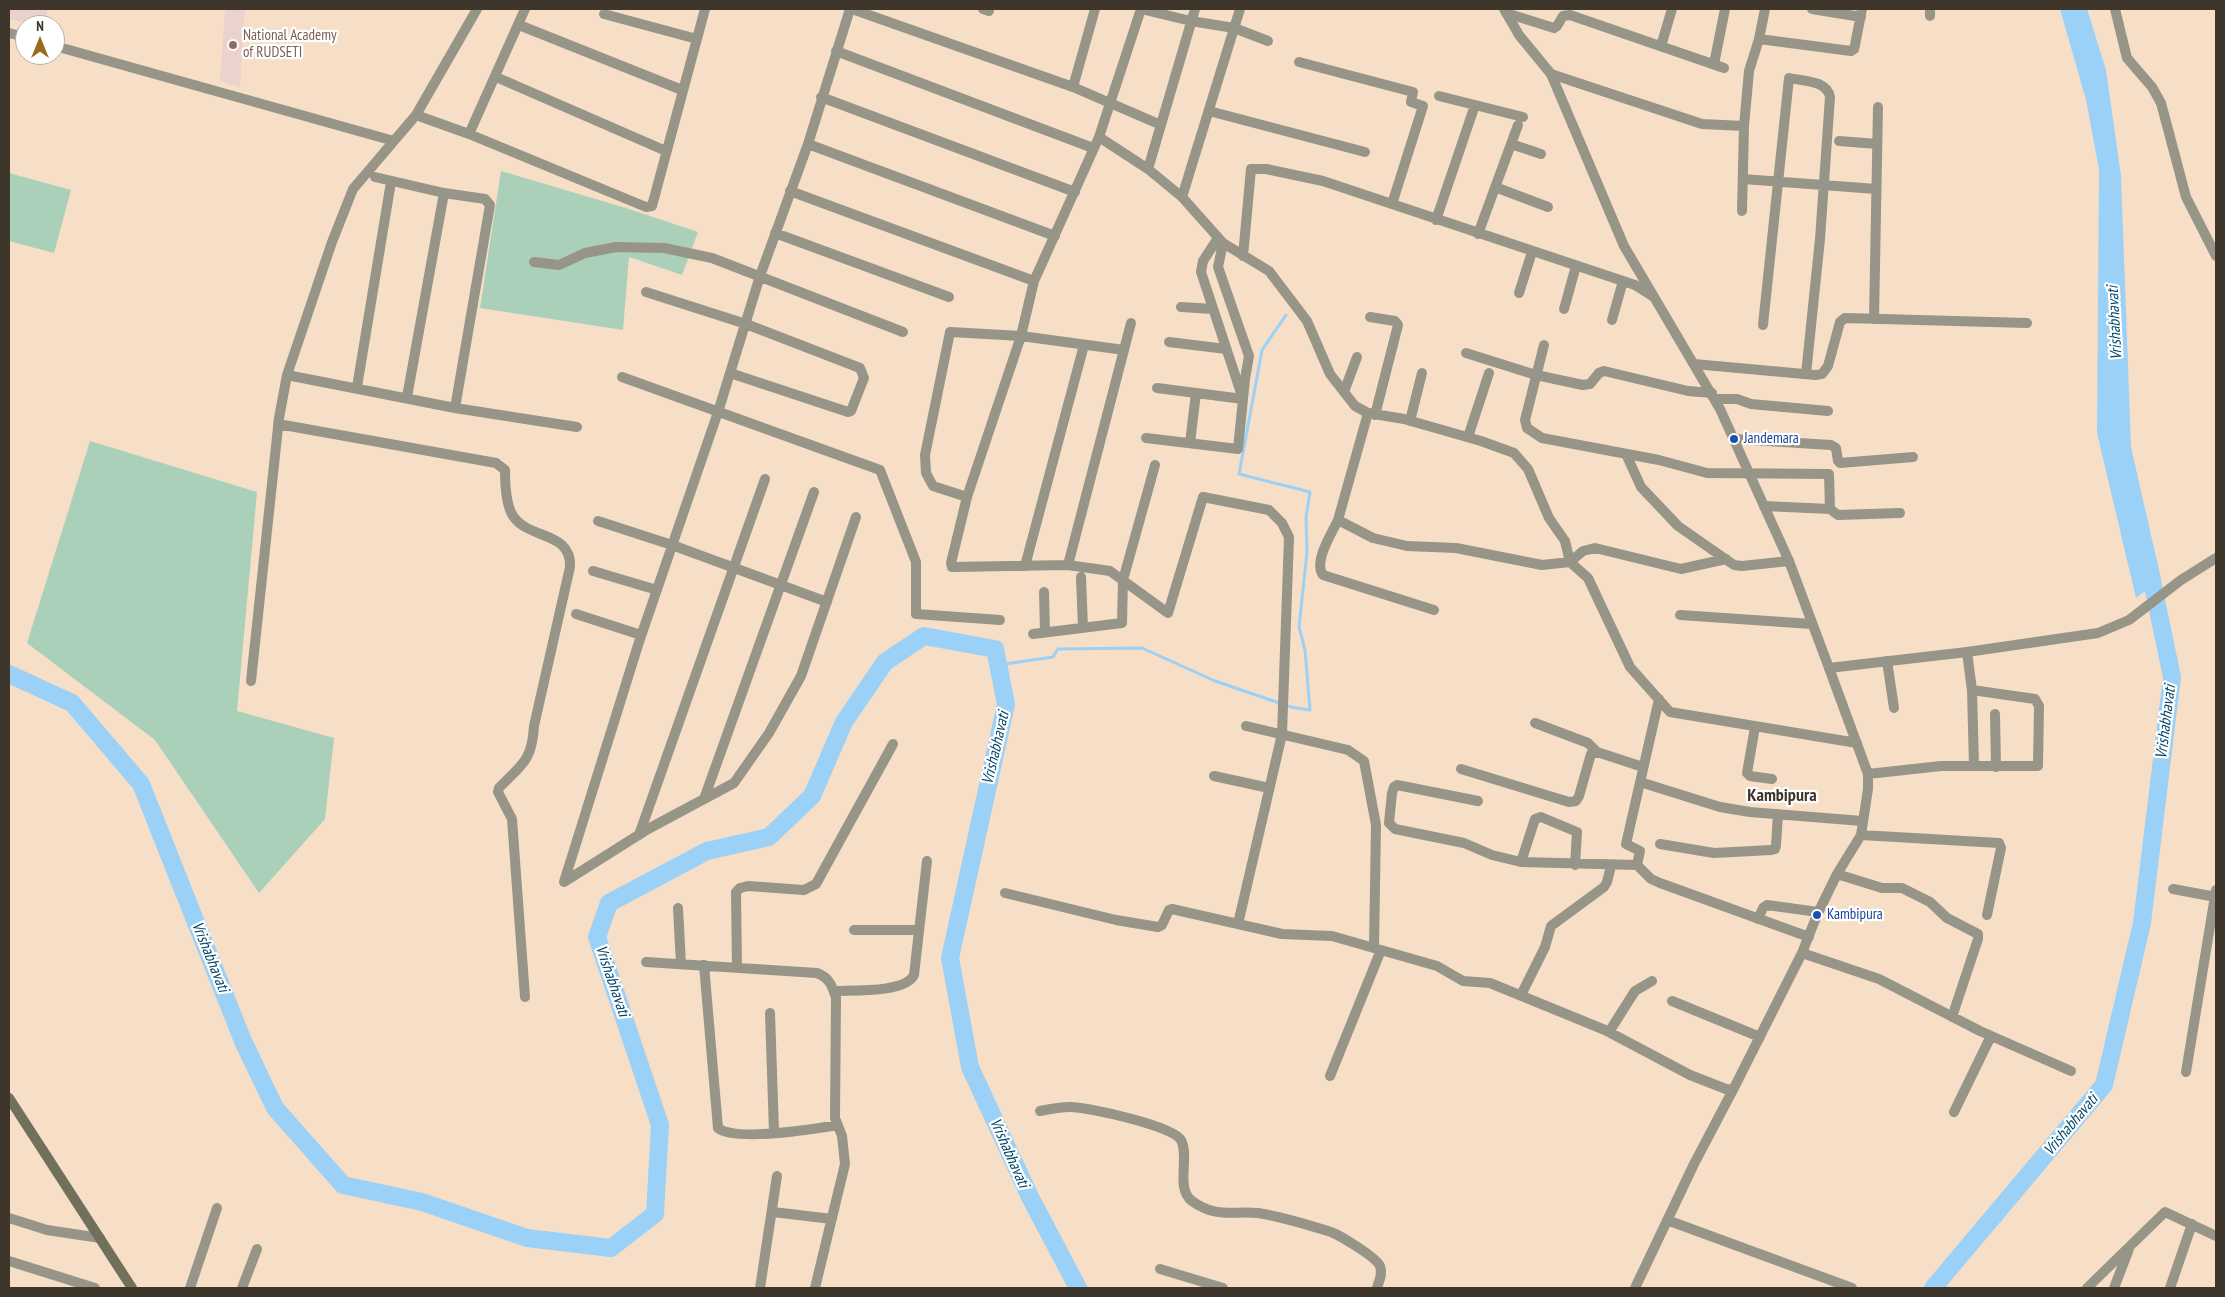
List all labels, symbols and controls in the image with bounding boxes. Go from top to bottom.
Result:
north arrow [15,15,65,65]
text: N [36,17,44,35]
place label: National Academy of RUDSETI [243,27,337,62]
marker: National Academy of RUDSETI [227,39,239,51]
water label: Vrishabhavati [2103,285,2127,361]
place label: Jandemara [1744,430,1799,448]
marker: Jandemara [1728,433,1740,445]
water label: Vrishabhavati [2152,684,2180,760]
water label: Vrishabhavati [978,710,1014,786]
district label: Kambipura [1747,785,1817,807]
place label: Kambipura [1827,906,1883,924]
marker: Kambipura [1811,909,1823,921]
water label: Vrishabhavati [187,919,233,995]
water label: Vrishabhavati [591,943,633,1019]
water label: Vrishabhavati [2040,1090,2102,1160]
water label: Vrishabhavati [985,1115,1033,1191]

